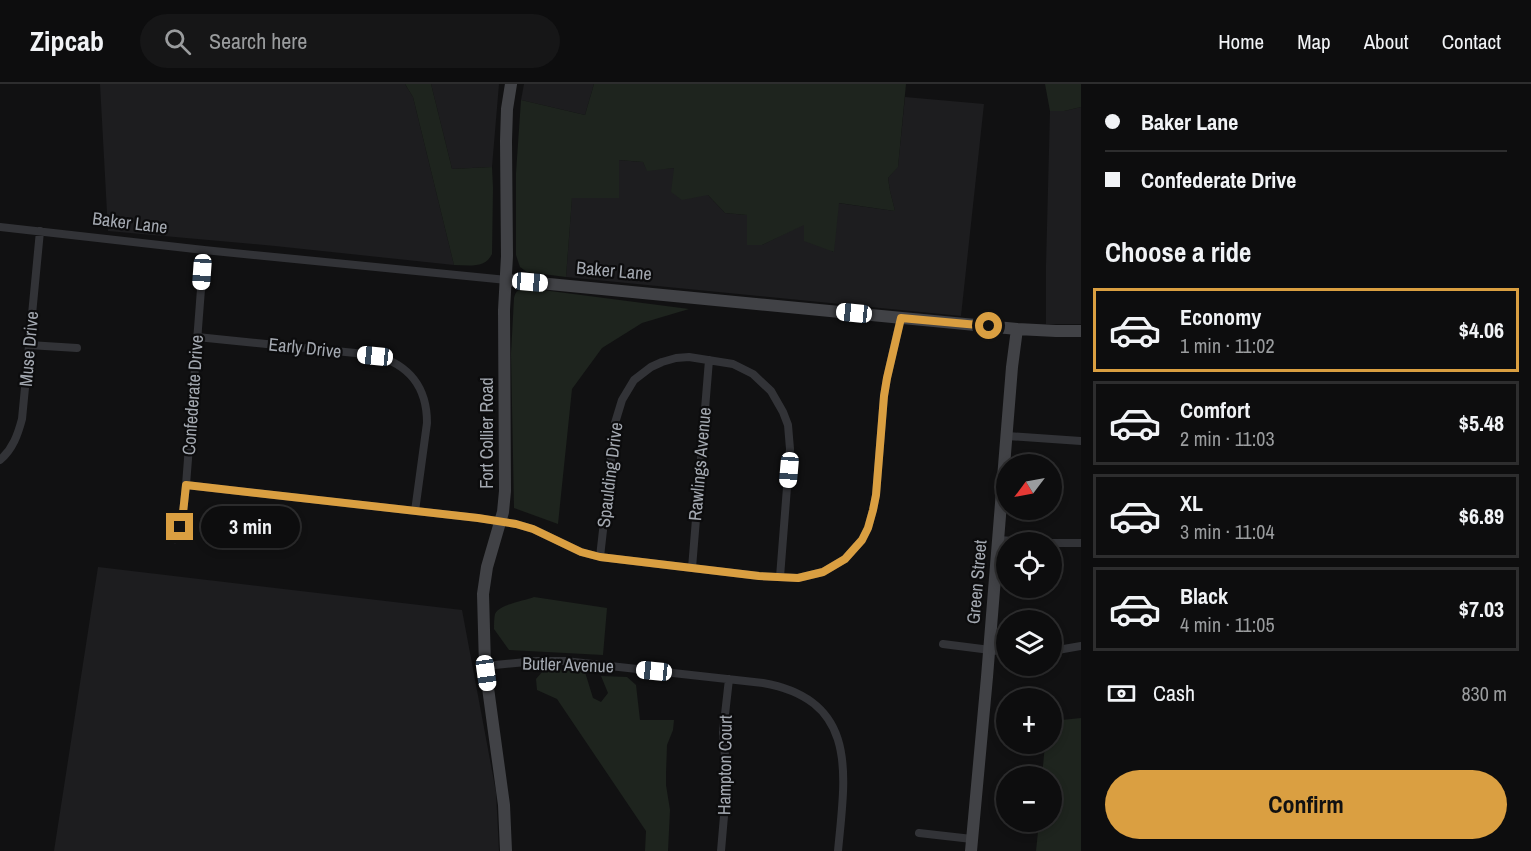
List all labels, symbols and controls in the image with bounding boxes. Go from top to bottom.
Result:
search box [140,14,560,68]
text: Zipcab [30,22,104,60]
icon: search [161,25,194,58]
text: Search here [209,26,307,56]
text: Home [1218,27,1264,56]
text: Map [1297,27,1331,56]
text: About [1364,27,1409,56]
text: Contact [1442,27,1501,56]
text: Baker Lane [1141,107,1238,137]
text: Confederate Drive [1141,165,1296,195]
street label: Baker Lane [91,205,169,240]
text: Choose a ride [1105,234,1251,270]
car [192,253,212,291]
street label: Baker Lane [575,255,653,286]
car [511,271,549,293]
car [835,302,873,324]
text: Economy [1180,302,1261,332]
icon: car [1108,303,1162,357]
street label: Muse Drive [13,310,44,388]
route start [975,312,1002,339]
text: $4.06 [1459,315,1504,345]
street label: Early Drive [267,331,343,364]
text: 1 min · 11:02 [1180,332,1275,359]
street label: Confederate Drive [176,334,209,456]
car [356,345,394,367]
street label: Fort Collier Road [474,377,499,489]
text: Comfort [1180,395,1250,425]
icon: car [1108,396,1162,450]
street label: Rawlings Avenue [682,406,717,522]
text: $5.48 [1459,408,1504,438]
street label: Spaulding Drive [591,421,628,529]
text: 2 min · 11:03 [1180,425,1275,452]
car [778,451,800,489]
north arrow [996,454,1062,520]
map controls [996,454,1062,832]
text: XL [1180,488,1203,518]
icon: car [1108,489,1162,543]
text: $6.89 [1459,501,1504,531]
callout: 3 min [201,506,300,548]
route end [166,513,193,540]
text: 3 min [229,513,272,540]
text: 3 min · 11:04 [1180,518,1275,545]
button: locate [996,532,1062,598]
street label: Green Street [960,539,993,625]
text: Black [1180,581,1228,611]
icon: car [1108,582,1162,636]
text: $7.03 [1459,594,1504,624]
button: layers [996,610,1062,676]
text: 4 min · 11:05 [1180,611,1275,638]
street label: Butler Avenue [522,650,614,679]
car [475,654,497,692]
car [635,660,673,682]
icon: cash [1105,677,1138,710]
text: Cash [1153,678,1195,708]
text: 830 m [1461,680,1507,707]
button: + [996,688,1062,754]
street label: Hampton Court [711,715,738,815]
button: − [996,766,1062,832]
button: Confirm [1105,770,1507,839]

